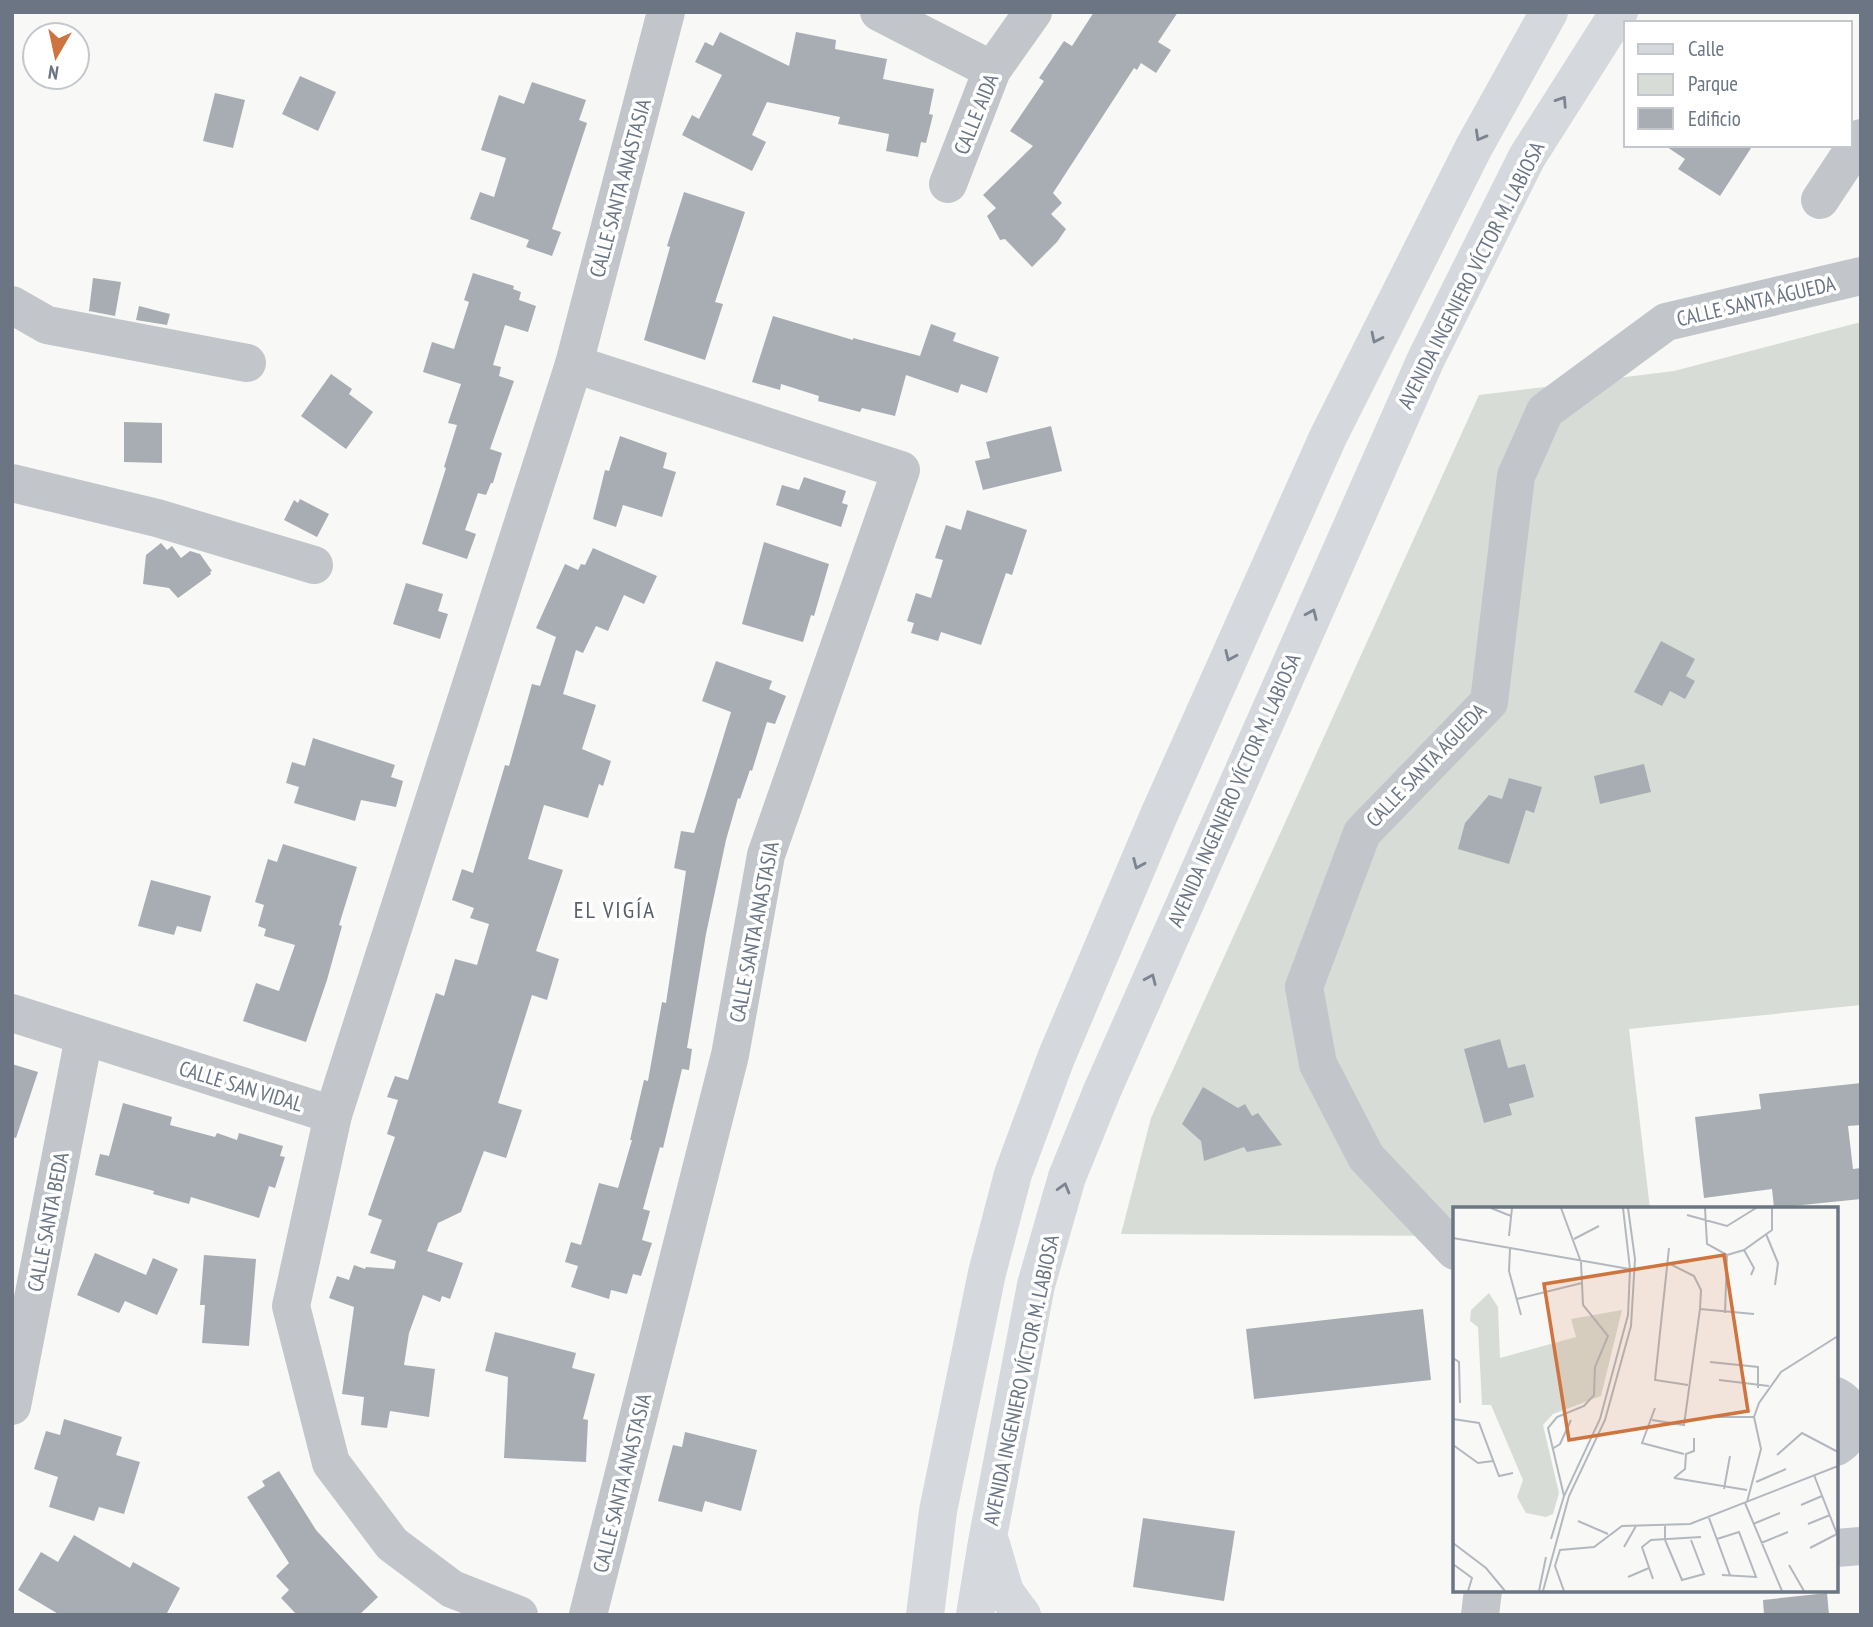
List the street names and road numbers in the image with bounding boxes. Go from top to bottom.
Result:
street label: CALLE AIDA [948,70,1004,158]
street label: CALLE SANTA ANASTASIA [583,96,657,280]
street label: AVENIDA INGENIERO VÍCTOR M. LABIOSA [1392,137,1550,413]
street label: CALLE SANTA ÁGUEDA [1674,270,1838,332]
street label: AVENIDA INGENIERO VÍCTOR M. LABIOSA [1161,649,1307,931]
street label: CALLE SANTA ÁGUEDA [1360,697,1492,833]
street label: CALLE SANTA ANASTASIA [723,839,785,1025]
street label: CALLE SAN VIDAL [176,1054,306,1118]
street label: CALLE SANTA BEDA [21,1150,75,1294]
street label: AVENIDA INGENIERO VÍCTOR M. LABIOSA [977,1232,1065,1528]
street label: CALLE SANTA ANASTASIA [587,1391,657,1575]

